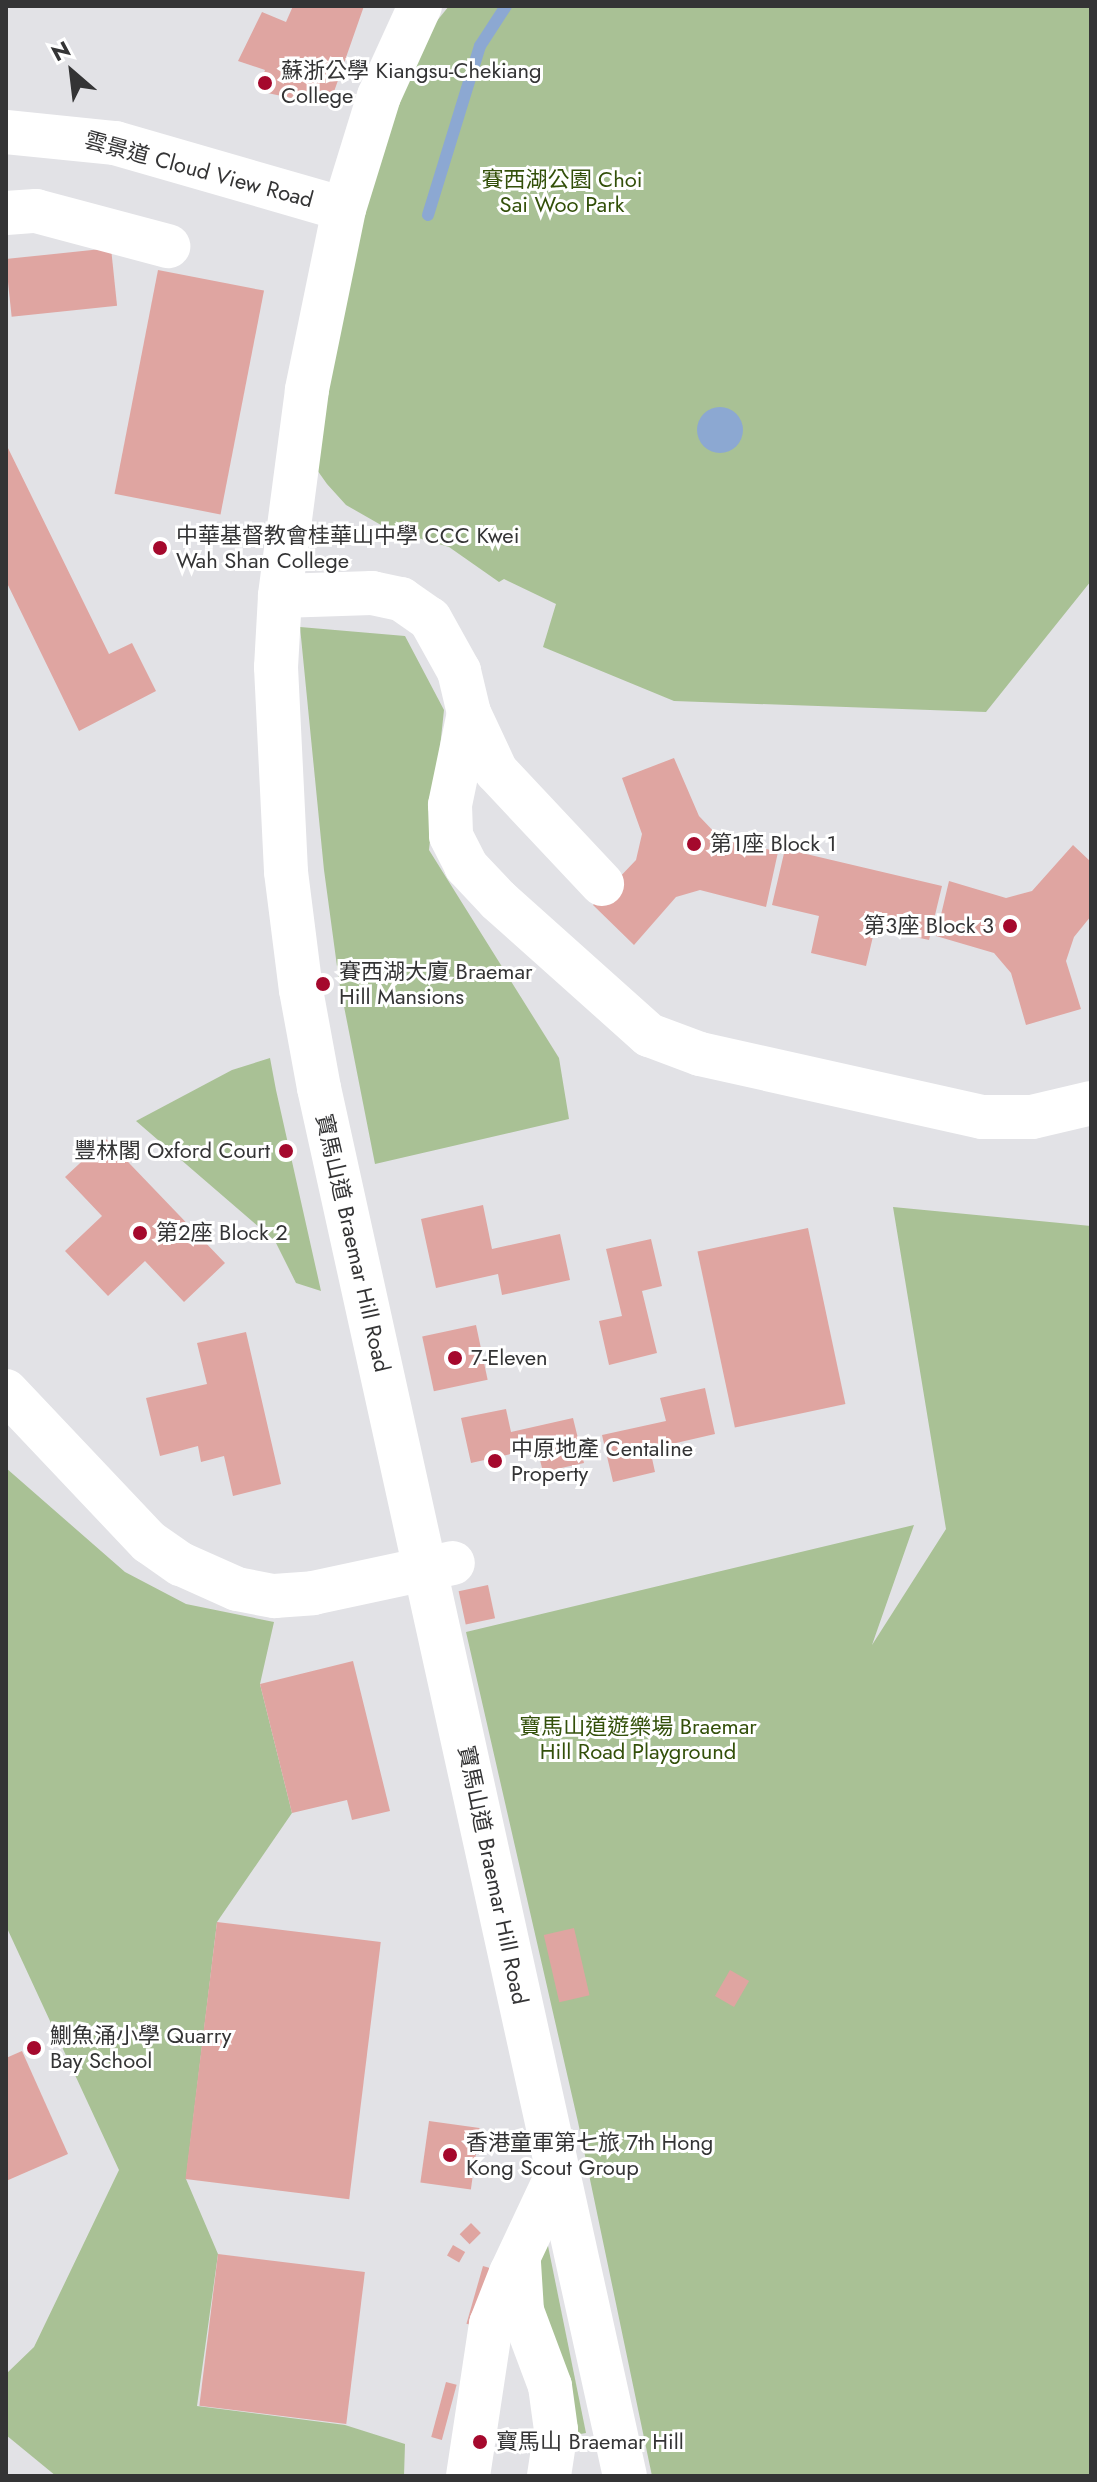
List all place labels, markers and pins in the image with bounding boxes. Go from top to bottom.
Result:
place label: 蘇浙公學 Kiangsu-Chekiang College [281,57,541,108]
marker: 蘇浙公學 Kiangsu-Chekiang College [256,74,274,92]
place label: 中華基督教會桂華山中學 CCC Kwei Wah Shan College [176,522,519,574]
marker: 中華基督教會桂華山中學 CCC Kwei Wah Shan College [151,539,169,557]
place label: 第1座 Block 1 [710,831,837,857]
marker: 第1座 Block 1 [685,835,703,853]
place label: 第3座 Block 3 [863,913,994,939]
marker: 第3座 Block 3 [1001,917,1019,935]
place label: 賽西湖大廈 Braemar Hill Mansions [339,958,533,1010]
marker: 賽西湖大廈 Braemar Hill Mansions [314,975,332,993]
place label: 豐林閣 Oxford Court [74,1138,270,1164]
marker: 豐林閣 Oxford Court [277,1142,295,1160]
place label: 第2座 Block 2 [156,1220,288,1246]
marker: 第2座 Block 2 [131,1224,149,1242]
place label: 7-Eleven [471,1345,548,1371]
marker: 7-Eleven [446,1349,464,1367]
place label: 中原地產 Centaline Property [511,1435,693,1486]
marker: 中原地產 Centaline Property [486,1452,504,1470]
place label: 鰂魚涌小學 Quarry Bay School [50,2022,232,2074]
marker: 鰂魚涌小學 Quarry Bay School [25,2039,43,2057]
place label: 香港童軍第七旅 7th Hong Kong Scout Group [466,2129,713,2180]
marker: 香港童軍第七旅 7th Hong Kong Scout Group [441,2146,459,2164]
place label: 寶馬山 Braemar Hill [496,2429,684,2455]
marker: 寶馬山 Braemar Hill [471,2433,489,2451]

